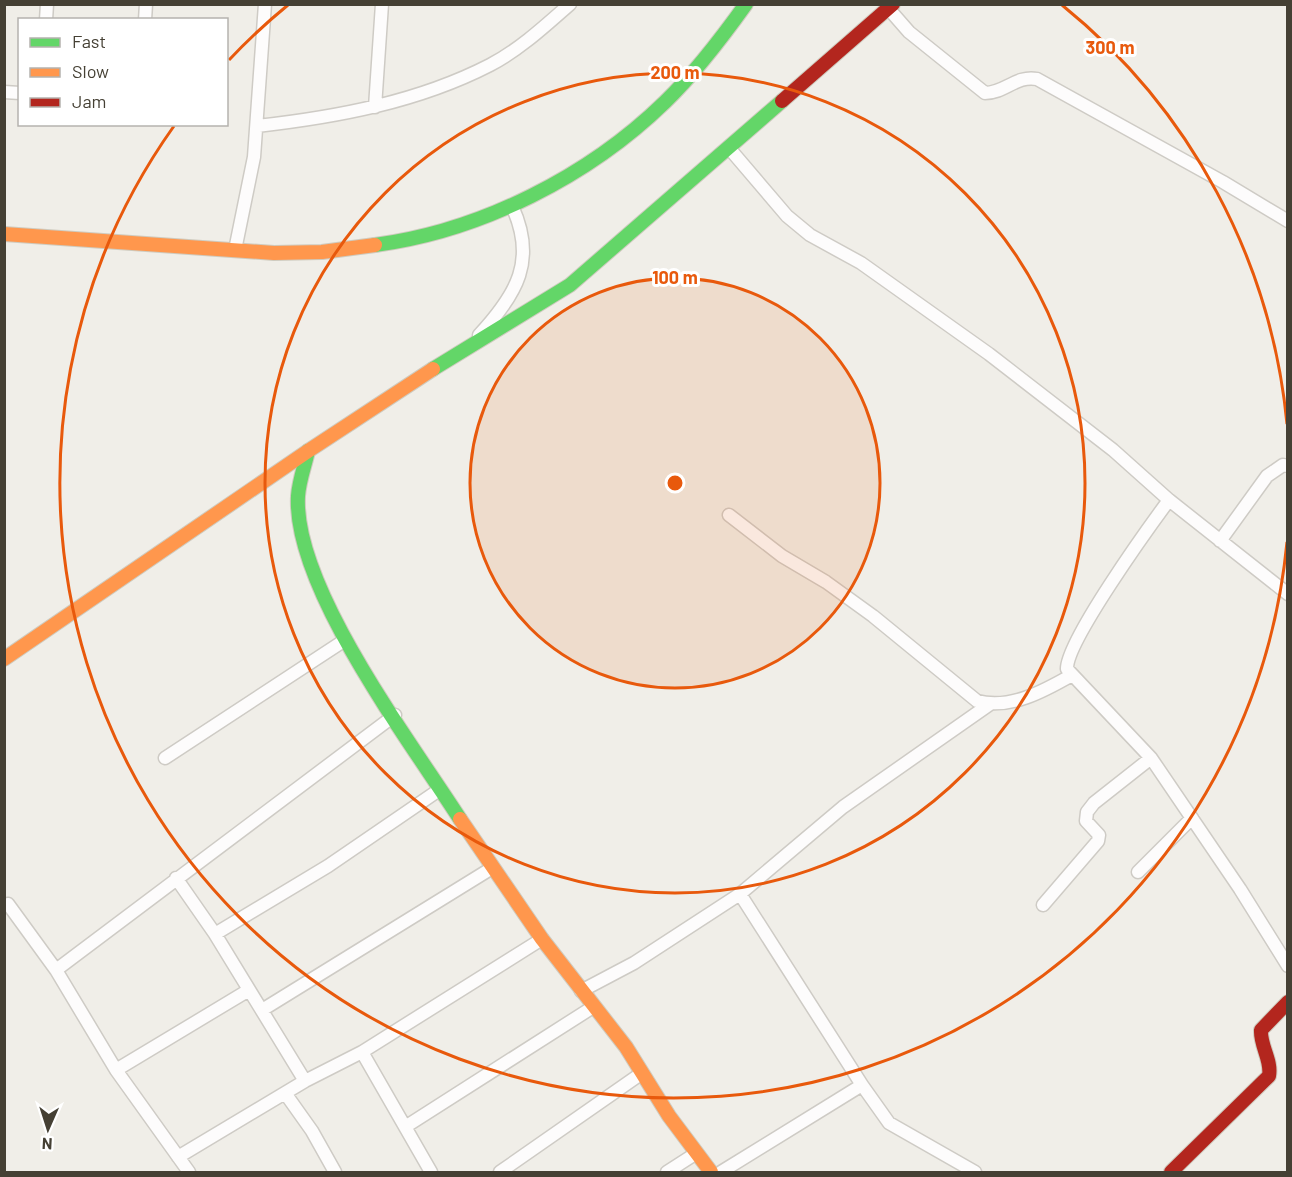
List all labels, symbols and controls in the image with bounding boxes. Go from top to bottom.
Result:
legend [18,18,228,126]
text: Fast [72,30,106,52]
text: 300 m [1086,36,1134,58]
text: Slow [72,60,109,82]
text: 200 m [650,61,700,83]
text: Jam [72,90,106,112]
text: 100 m [652,266,698,288]
centre of rings [665,473,685,493]
north arrow [18,1099,78,1159]
text: N [41,1135,53,1154]

